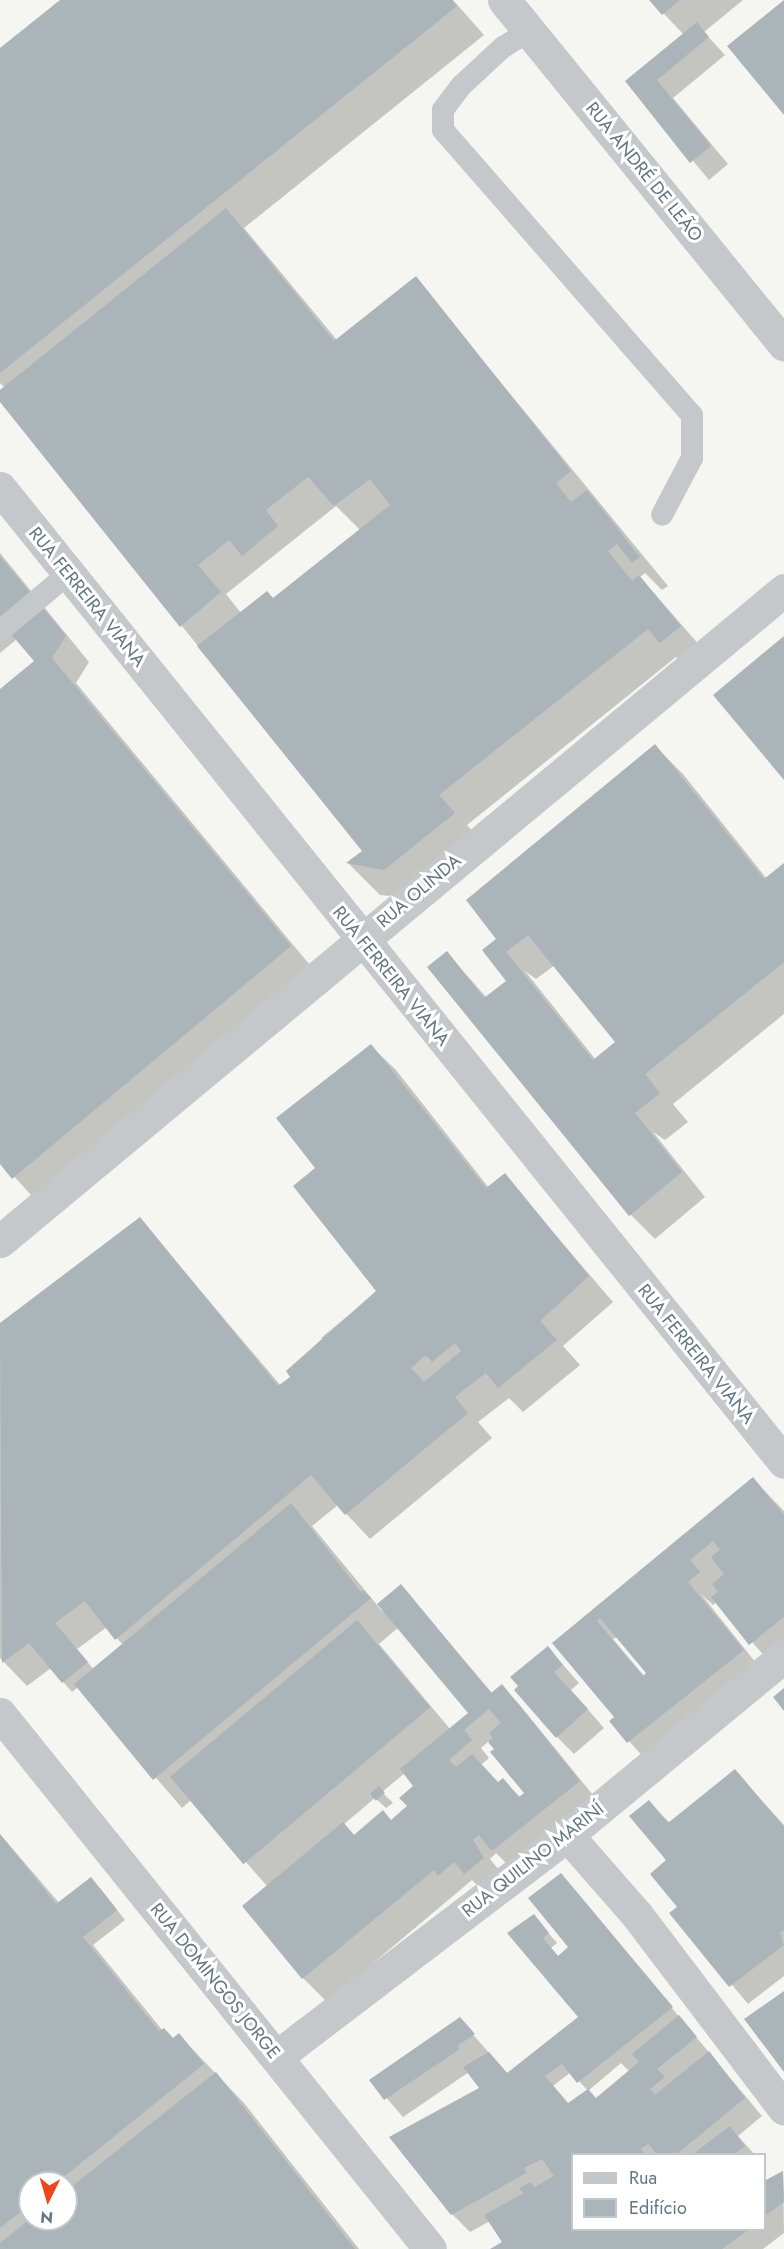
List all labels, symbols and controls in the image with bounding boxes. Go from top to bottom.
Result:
street label: RUA ANDRÉ DE LEÃO [581,98,707,246]
street label: RUA FERREIRA VIANA [24,523,150,671]
street label: RUA OLINDA [373,850,465,932]
street label: RUA FERREIRA VIANA [328,902,454,1050]
street label: RUA FERREIRA VIANA [633,1280,759,1428]
street label: RUA QUILINO MARINÍ [458,1798,608,1922]
street label: RUA DOMINGOS JORGE [146,1899,284,2063]
legend [571,2153,766,2231]
text: Rua [629,2165,657,2191]
north arrow [18,2171,78,2231]
text: Edifício [629,2195,687,2221]
text: N [39,2205,54,2229]

